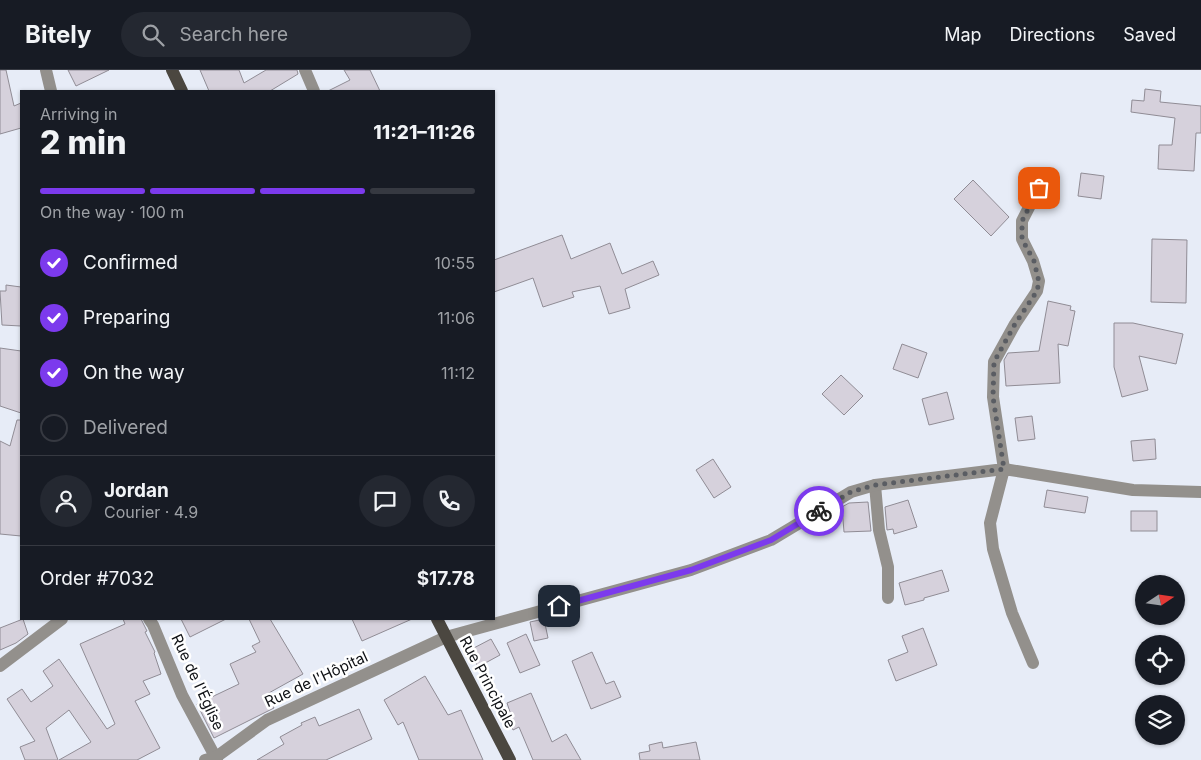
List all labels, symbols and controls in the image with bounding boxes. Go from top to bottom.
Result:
search box [121,12,471,57]
text: Bitely [25,20,91,49]
icon: search [139,21,167,49]
text: Search here [179,23,288,46]
text: Map [944,24,982,45]
text: Directions [1010,24,1095,45]
text: Saved [1123,24,1176,45]
text: Arriving in [40,104,117,124]
text: 11:21–11:26 [373,121,475,144]
text: 2 min [40,123,126,162]
pin [1018,167,1060,209]
icon: bag [1025,174,1053,202]
text: On the way · 100 m [40,202,184,222]
icon: check [40,249,68,277]
text: Confirmed [83,251,178,274]
text: 10:55 [434,253,475,273]
icon: check [40,304,68,332]
text: Preparing [83,306,170,329]
text: 11:06 [437,308,475,328]
icon: check [40,359,68,387]
text: On the way [83,361,185,384]
text: 11:12 [441,363,475,383]
text: Delivered [83,416,168,439]
button: person [40,475,92,527]
button: chat [359,475,411,527]
button: phone [423,475,475,527]
text: Jordan [104,479,169,502]
courier [794,486,844,536]
icon: bike [805,497,833,525]
text: Courier · 4.9 [104,502,198,522]
text: Order #7032 [40,567,154,590]
text: $17.78 [417,567,475,590]
north arrow [1135,575,1185,625]
map controls [1135,575,1185,745]
pin [538,585,580,627]
icon: home [545,592,573,620]
street label: Rue de l'Église [167,631,229,733]
street label: Rue Principale [456,633,520,731]
button: locate [1135,635,1185,685]
street label: Rue de l'Hôpital [261,647,371,711]
button: layers [1135,695,1185,745]

